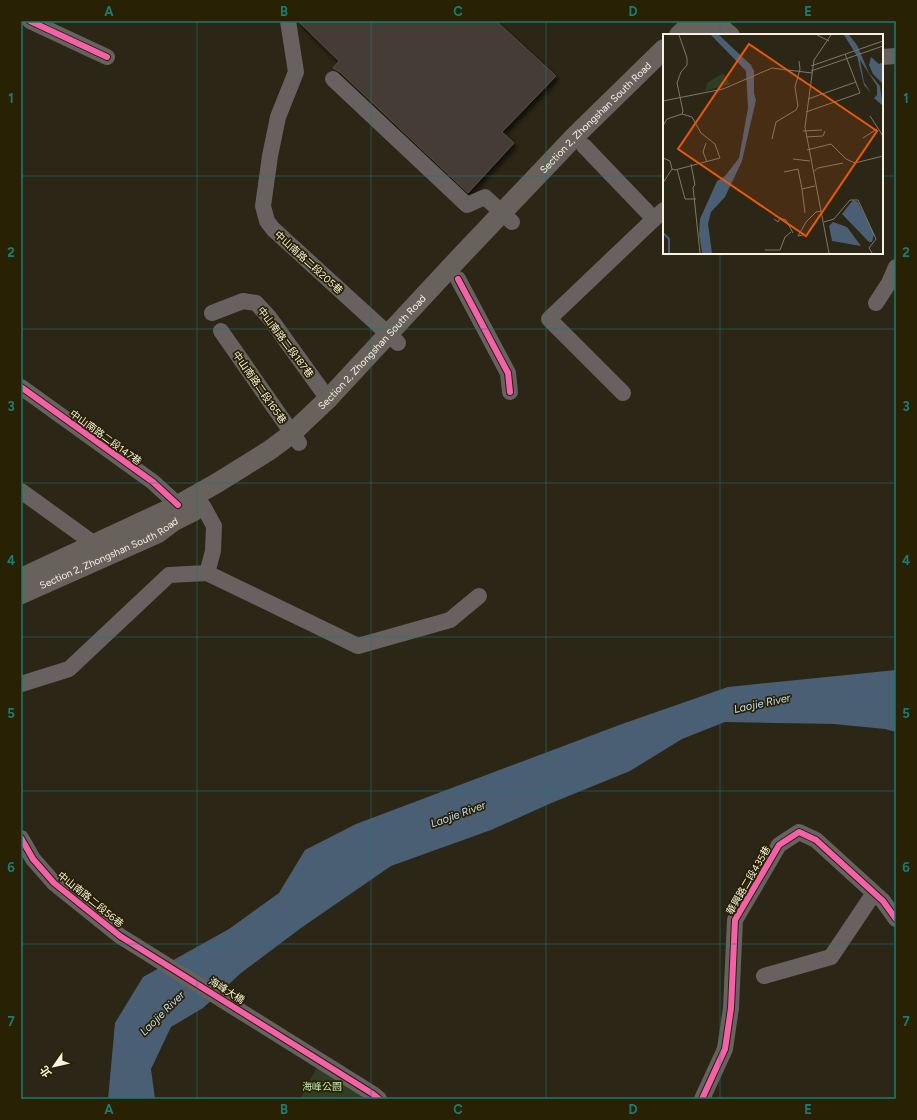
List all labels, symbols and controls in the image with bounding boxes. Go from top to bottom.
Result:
text: A [104,4,114,19]
text: B [280,4,288,19]
text: C [453,4,463,19]
text: D [628,4,638,19]
text: E [804,4,812,19]
inset map [663,34,883,254]
street label: Section 2, Zhongshan South Road [537,59,654,176]
text: 1 [8,91,14,106]
text: 1 [903,91,909,106]
street label: 中山南路二段205巷 [272,228,346,297]
text: 2 [7,245,15,260]
text: 2 [902,245,910,260]
street label: Section 2, Zhongshan South Road [315,292,429,412]
street label: 中山南路二段187巷 [255,304,317,380]
street label: 中山南路二段165巷 [230,349,289,426]
text: 3 [7,399,15,414]
text: 3 [902,399,910,414]
street label: 中山南路二段147巷 [67,407,144,468]
street label: Section 2, Zhongshan South Road [37,514,180,592]
text: 4 [7,553,15,568]
text: 4 [902,553,910,568]
water label: Laojie River [733,691,793,716]
text: 5 [7,706,15,721]
text: 5 [902,706,910,721]
water label: Laojie River [429,798,489,830]
street label: 華興路二段435巷 [723,843,773,917]
text: 6 [7,860,15,875]
text: 6 [902,860,910,875]
street label: 中山南路二段56巷 [55,869,126,930]
street label: 海峰大橋 [206,974,247,1007]
water label: Laojie River [137,988,188,1038]
text: 7 [7,1014,15,1029]
text: 7 [902,1014,910,1029]
north arrow [34,1046,74,1086]
text: 北 [38,1063,55,1080]
park label: 海峰公園 [302,1080,342,1093]
text: A [104,1102,114,1117]
text: B [280,1102,288,1117]
text: C [453,1102,463,1117]
text: D [628,1102,638,1117]
text: E [804,1102,812,1117]

